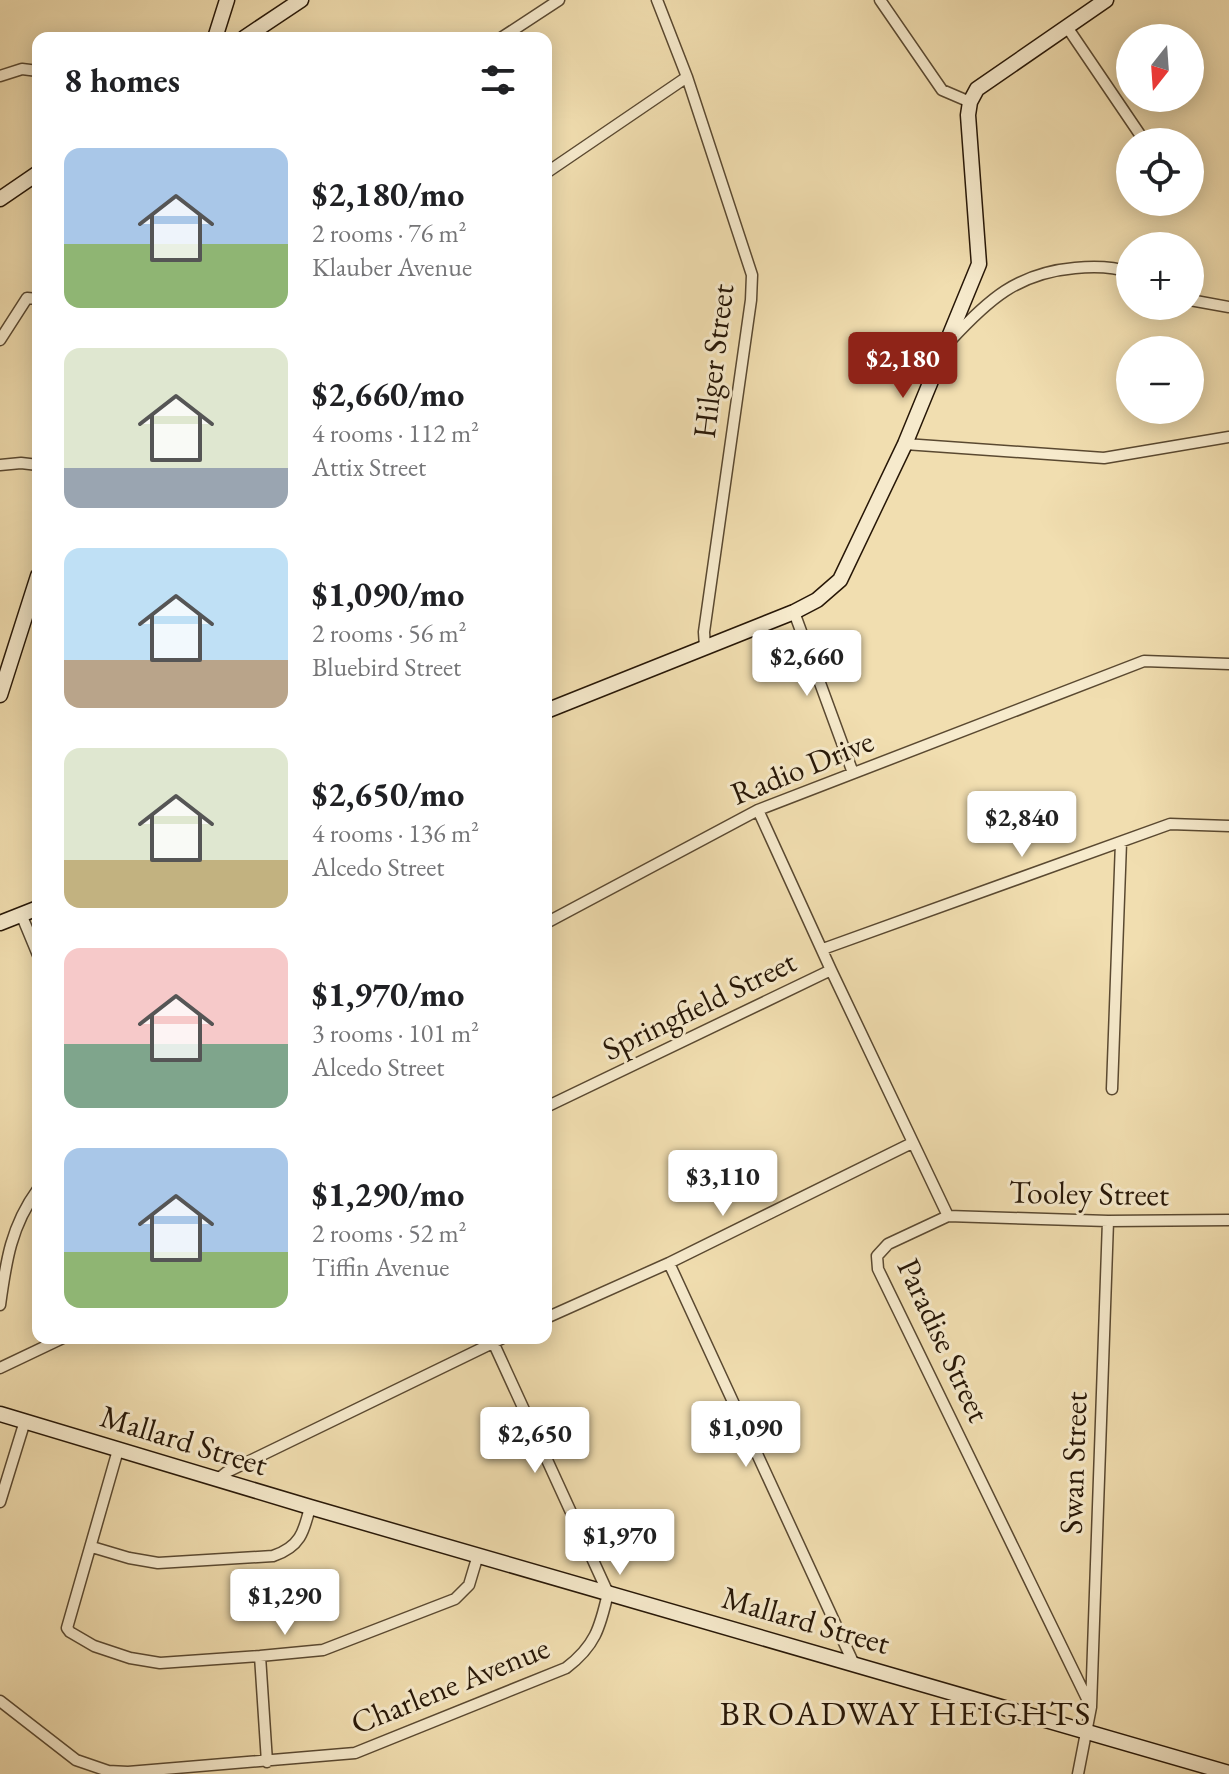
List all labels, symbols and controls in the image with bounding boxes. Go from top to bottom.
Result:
north arrow [1116,24,1204,112]
map controls [1116,24,1204,424]
text: 8 homes [64,58,180,102]
icon: filters [476,58,520,102]
button: locate [1116,128,1204,216]
text: $2,180/mo [312,172,464,216]
icon: home [128,180,224,276]
text: 2 rooms · 76 m² [312,216,467,250]
button: + [1116,232,1204,320]
text: Klauber Avenue [312,250,472,284]
street label: Hilger Street [683,281,743,441]
pin: $2,180 [838,332,968,400]
button: − [1116,336,1204,424]
text: $2,180 [866,341,940,375]
text: $2,660/mo [312,372,464,416]
icon: home [128,380,224,476]
text: 4 rooms · 112 m² [312,416,479,450]
text: Attix Street [312,450,426,484]
text: $1,090/mo [312,572,464,616]
icon: home [128,580,224,676]
text: 2 rooms · 56 m² [312,616,467,650]
pin: $2,660 [742,630,872,698]
text: $2,660 [770,639,844,673]
text: Bluebird Street [312,650,461,684]
street label: Radio Drive [724,719,880,815]
text: $2,650/mo [312,772,464,816]
icon: home [128,780,224,876]
pin: $2,840 [957,791,1087,859]
text: $2,840 [985,800,1059,834]
text: 4 rooms · 136 m² [312,816,479,850]
text: Alcedo Street [312,850,445,884]
street label: Springfield Street [595,940,803,1070]
text: $1,970/mo [312,972,464,1016]
icon: home [128,980,224,1076]
text: 3 rooms · 101 m² [312,1016,479,1050]
text: Alcedo Street [312,1050,445,1084]
pin: $3,110 [658,1150,788,1218]
text: $3,110 [686,1159,760,1193]
street label: Tooley Street [1009,1171,1169,1215]
text: $1,290/mo [312,1172,464,1216]
icon: home [128,1180,224,1276]
text: 2 rooms · 52 m² [312,1216,467,1250]
text: Tiffin Avenue [312,1250,450,1284]
street label: Paradise Street [888,1251,1000,1429]
street label: Swan Street [1050,1391,1096,1535]
street label: Mallard Street [95,1395,273,1485]
pin: $1,090 [681,1401,811,1469]
pin: $2,650 [470,1407,600,1475]
text: $1,090 [709,1410,783,1444]
text: $2,650 [498,1416,572,1450]
pin: $1,970 [555,1509,685,1577]
text: $1,970 [583,1518,657,1552]
pin: $1,290 [220,1569,350,1637]
street label: Mallard Street [717,1576,895,1664]
text: $1,290 [248,1578,322,1612]
street label: Charlene Avenue [345,1626,555,1744]
district label: BROADWAY HEIGHTS [720,1691,1092,1735]

